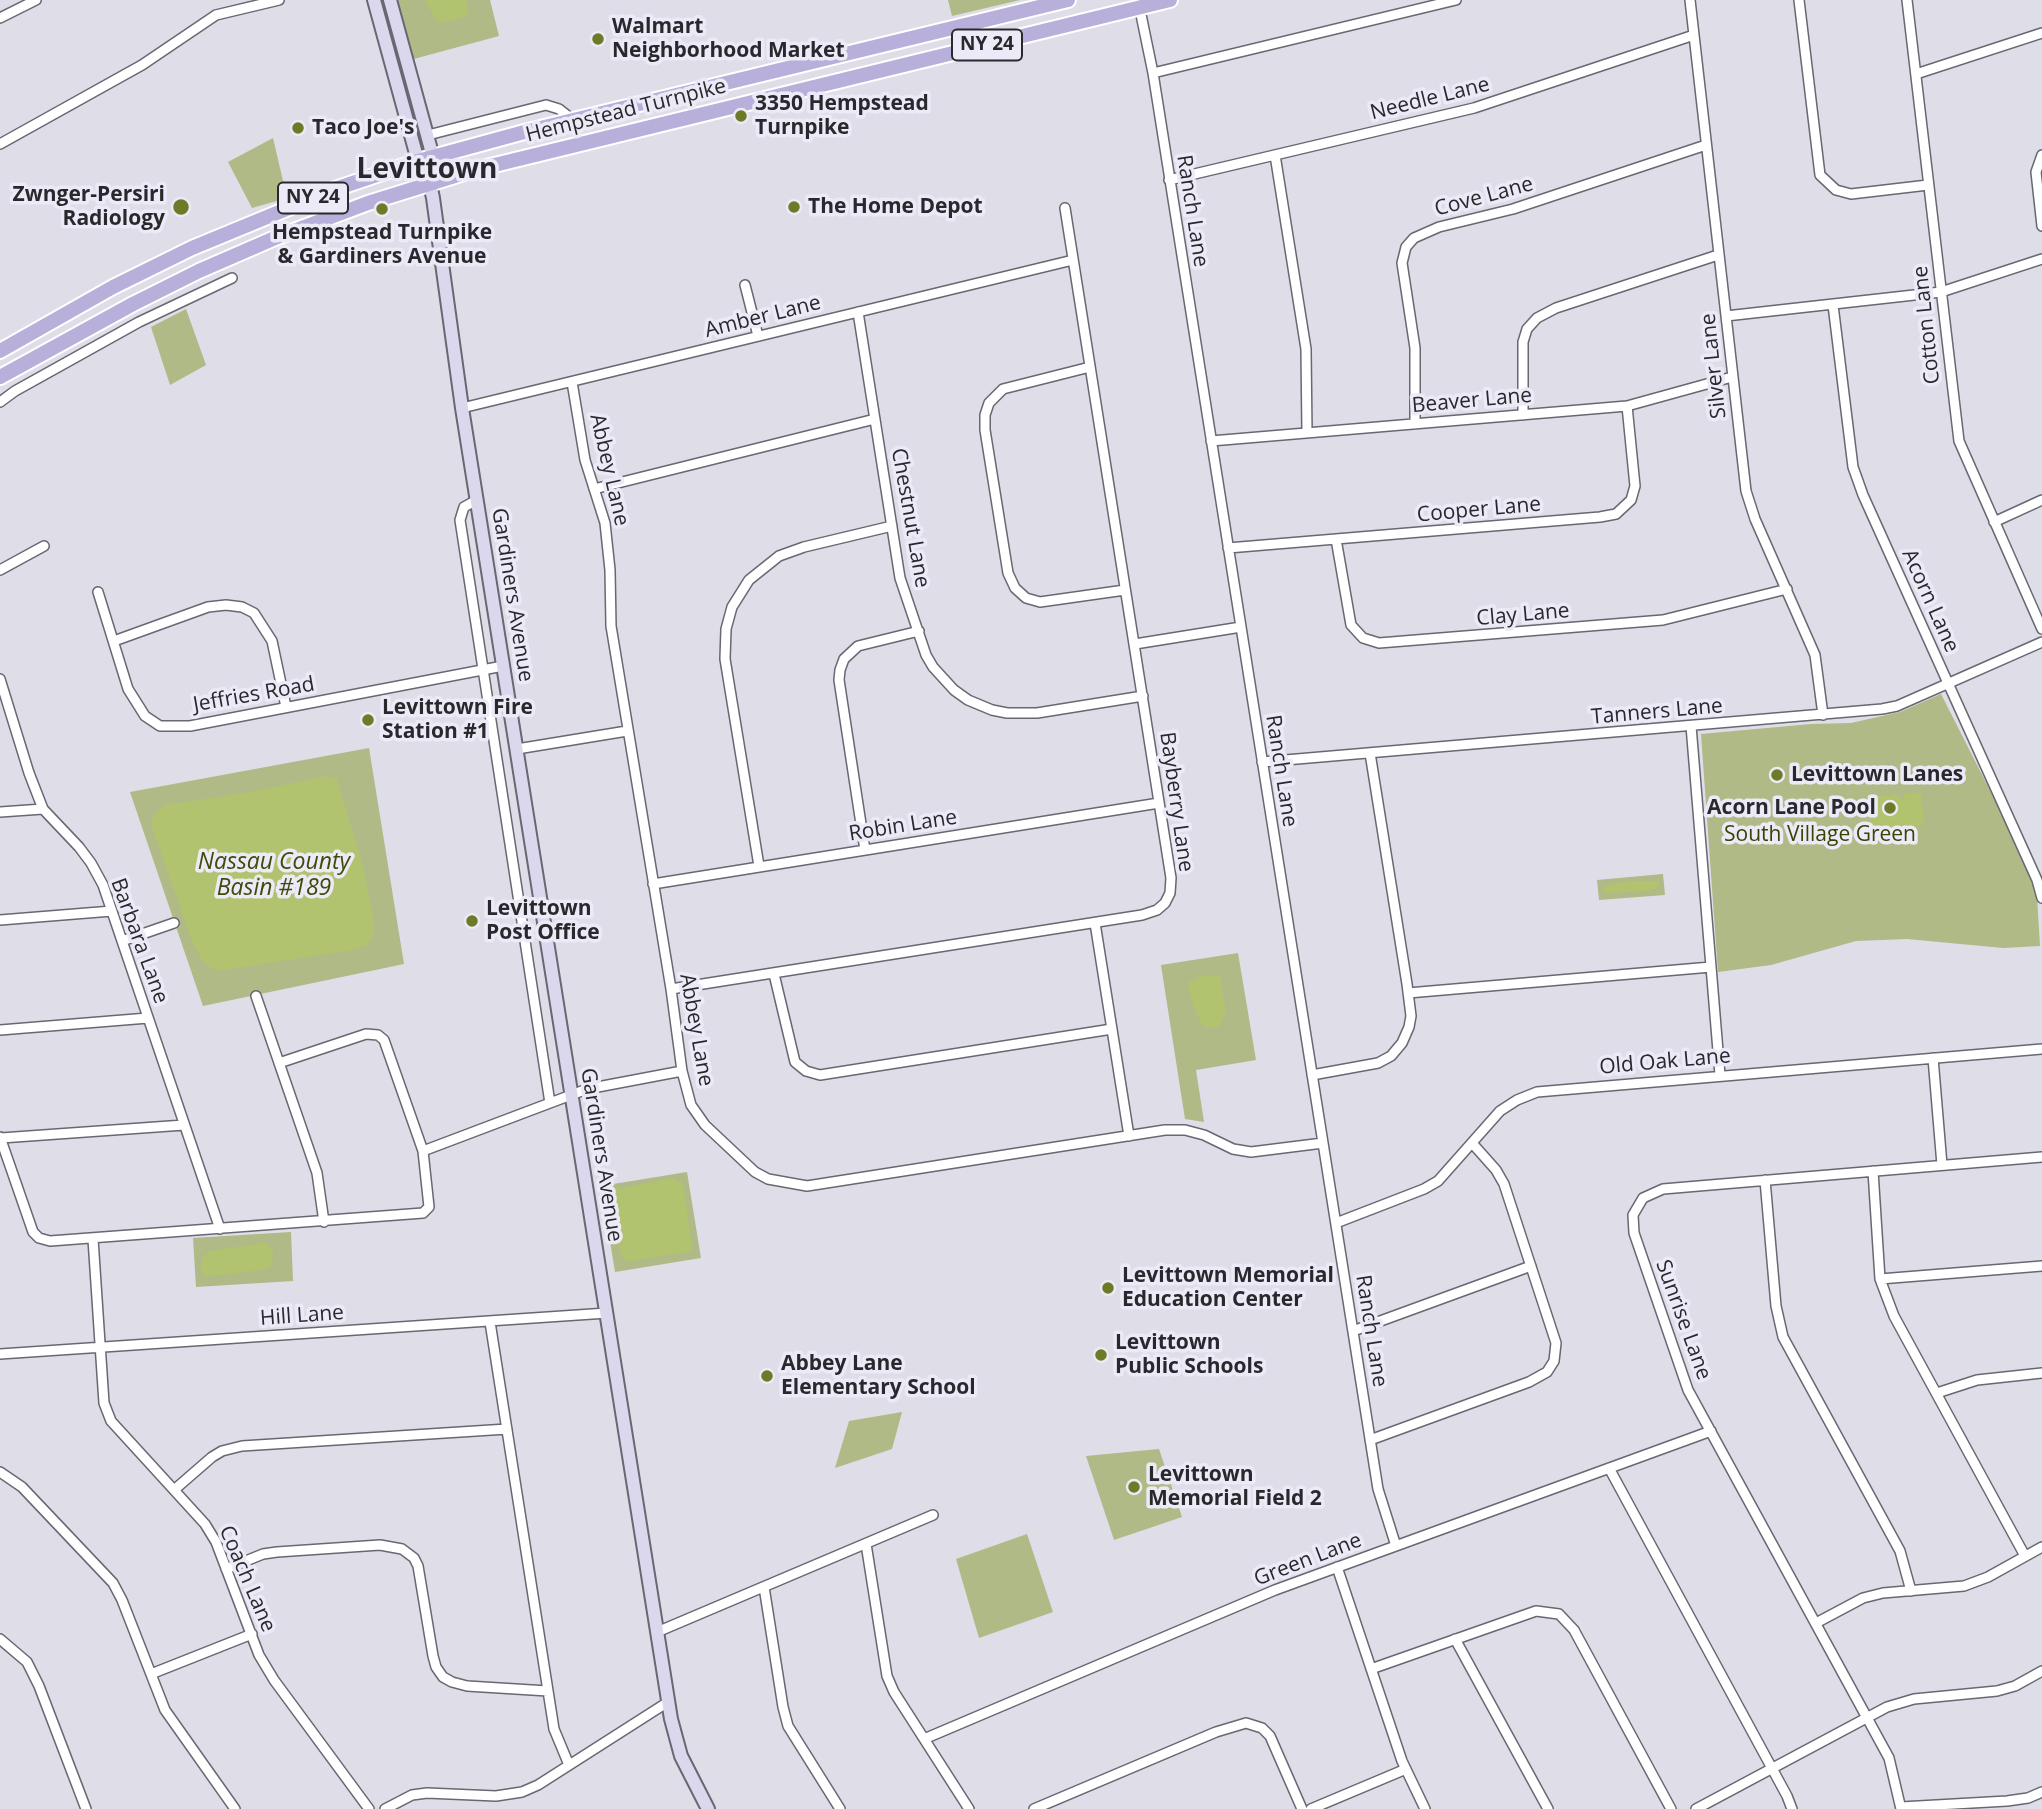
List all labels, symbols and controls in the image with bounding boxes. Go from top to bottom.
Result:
place label: Walmart Neighborhood Market [612,14,844,64]
road number: NY 24 [952,30,1022,60]
marker: Walmart Neighborhood Market [590,31,606,47]
street label: Needle Lane [1368,72,1492,126]
street label: Hempstead Turnpike [523,74,729,148]
place label: 3350 Hempstead Turnpike [755,91,929,141]
marker: 3350 Hempstead Turnpike [733,108,749,124]
place label: Taco Joe's [312,115,414,141]
marker: Taco Joe's [290,120,306,136]
district label: Levittown [357,153,497,187]
street label: Ranch Lane [1171,153,1213,269]
street label: Cove Lane [1432,172,1536,222]
place label: Zwnger-Persiri Radiology [13,182,165,232]
road number: NY 24 [278,182,348,214]
place label: The Home Depot [808,194,983,220]
marker: Zwnger-Persiri Radiology [171,197,191,217]
marker: The Home Depot [786,199,802,215]
marker: Hempstead Turnpike & Gardiners Avenue [374,201,390,217]
place label: Hempstead Turnpike & Gardiners Avenue [272,220,492,270]
street label: Cotton Lane [1908,264,1946,386]
street label: Amber Lane [702,290,824,344]
street label: Silver Lane [1696,312,1732,420]
street label: Beaver Lane [1411,383,1533,419]
street label: Abbey Lane [584,412,634,528]
street label: Chestnut Lane [885,446,935,590]
street label: Cooper Lane [1416,492,1542,528]
street label: Gardiners Avenue [486,506,538,684]
street label: Acorn Lane [1896,546,1964,656]
street label: Clay Lane [1475,598,1571,632]
street label: Jeffries Road [191,672,317,718]
street label: Tanners Lane [1590,694,1724,730]
place label: Levittown Fire Station #1 [382,695,533,745]
marker: Levittown Fire Station #1 [360,712,376,728]
street label: Ranch Lane [1260,713,1302,829]
street label: Bayberry Lane [1154,731,1198,873]
place label: Levittown Lanes [1791,762,1963,788]
marker: Levittown Lanes [1769,767,1785,783]
place label: Acorn Lane Pool [1707,795,1876,821]
marker: Acorn Lane Pool [1882,800,1898,816]
street label: Robin Lane [847,805,959,847]
park label: South Village Green [1724,822,1916,848]
water label: Nassau County Basin #189 [198,848,350,902]
street label: Barbara Lane [105,875,173,1007]
place label: Levittown Post Office [486,896,600,946]
marker: Levittown Post Office [464,913,480,929]
street label: Abbey Lane [674,972,718,1088]
street label: Old Oak Lane [1598,1044,1732,1080]
street label: Gardiners Avenue [575,1066,627,1244]
street label: Sunrise Lane [1650,1257,1716,1383]
place label: Levittown Memorial Education Center [1122,1263,1334,1313]
street label: Ranch Lane [1350,1273,1392,1389]
marker: Levittown Memorial Education Center [1100,1280,1116,1296]
street label: Hill Lane [259,1300,345,1332]
place label: Levittown Public Schools [1115,1330,1263,1380]
marker: Levittown Public Schools [1093,1347,1109,1363]
place label: Abbey Lane Elementary School [781,1351,976,1401]
marker: Abbey Lane Elementary School [759,1368,775,1384]
place label: Levittown Memorial Field 2 [1148,1462,1322,1512]
marker: Levittown Memorial Field 2 [1126,1479,1142,1495]
street label: Coach Lane [213,1522,281,1636]
street label: Green Lane [1251,1528,1365,1592]

